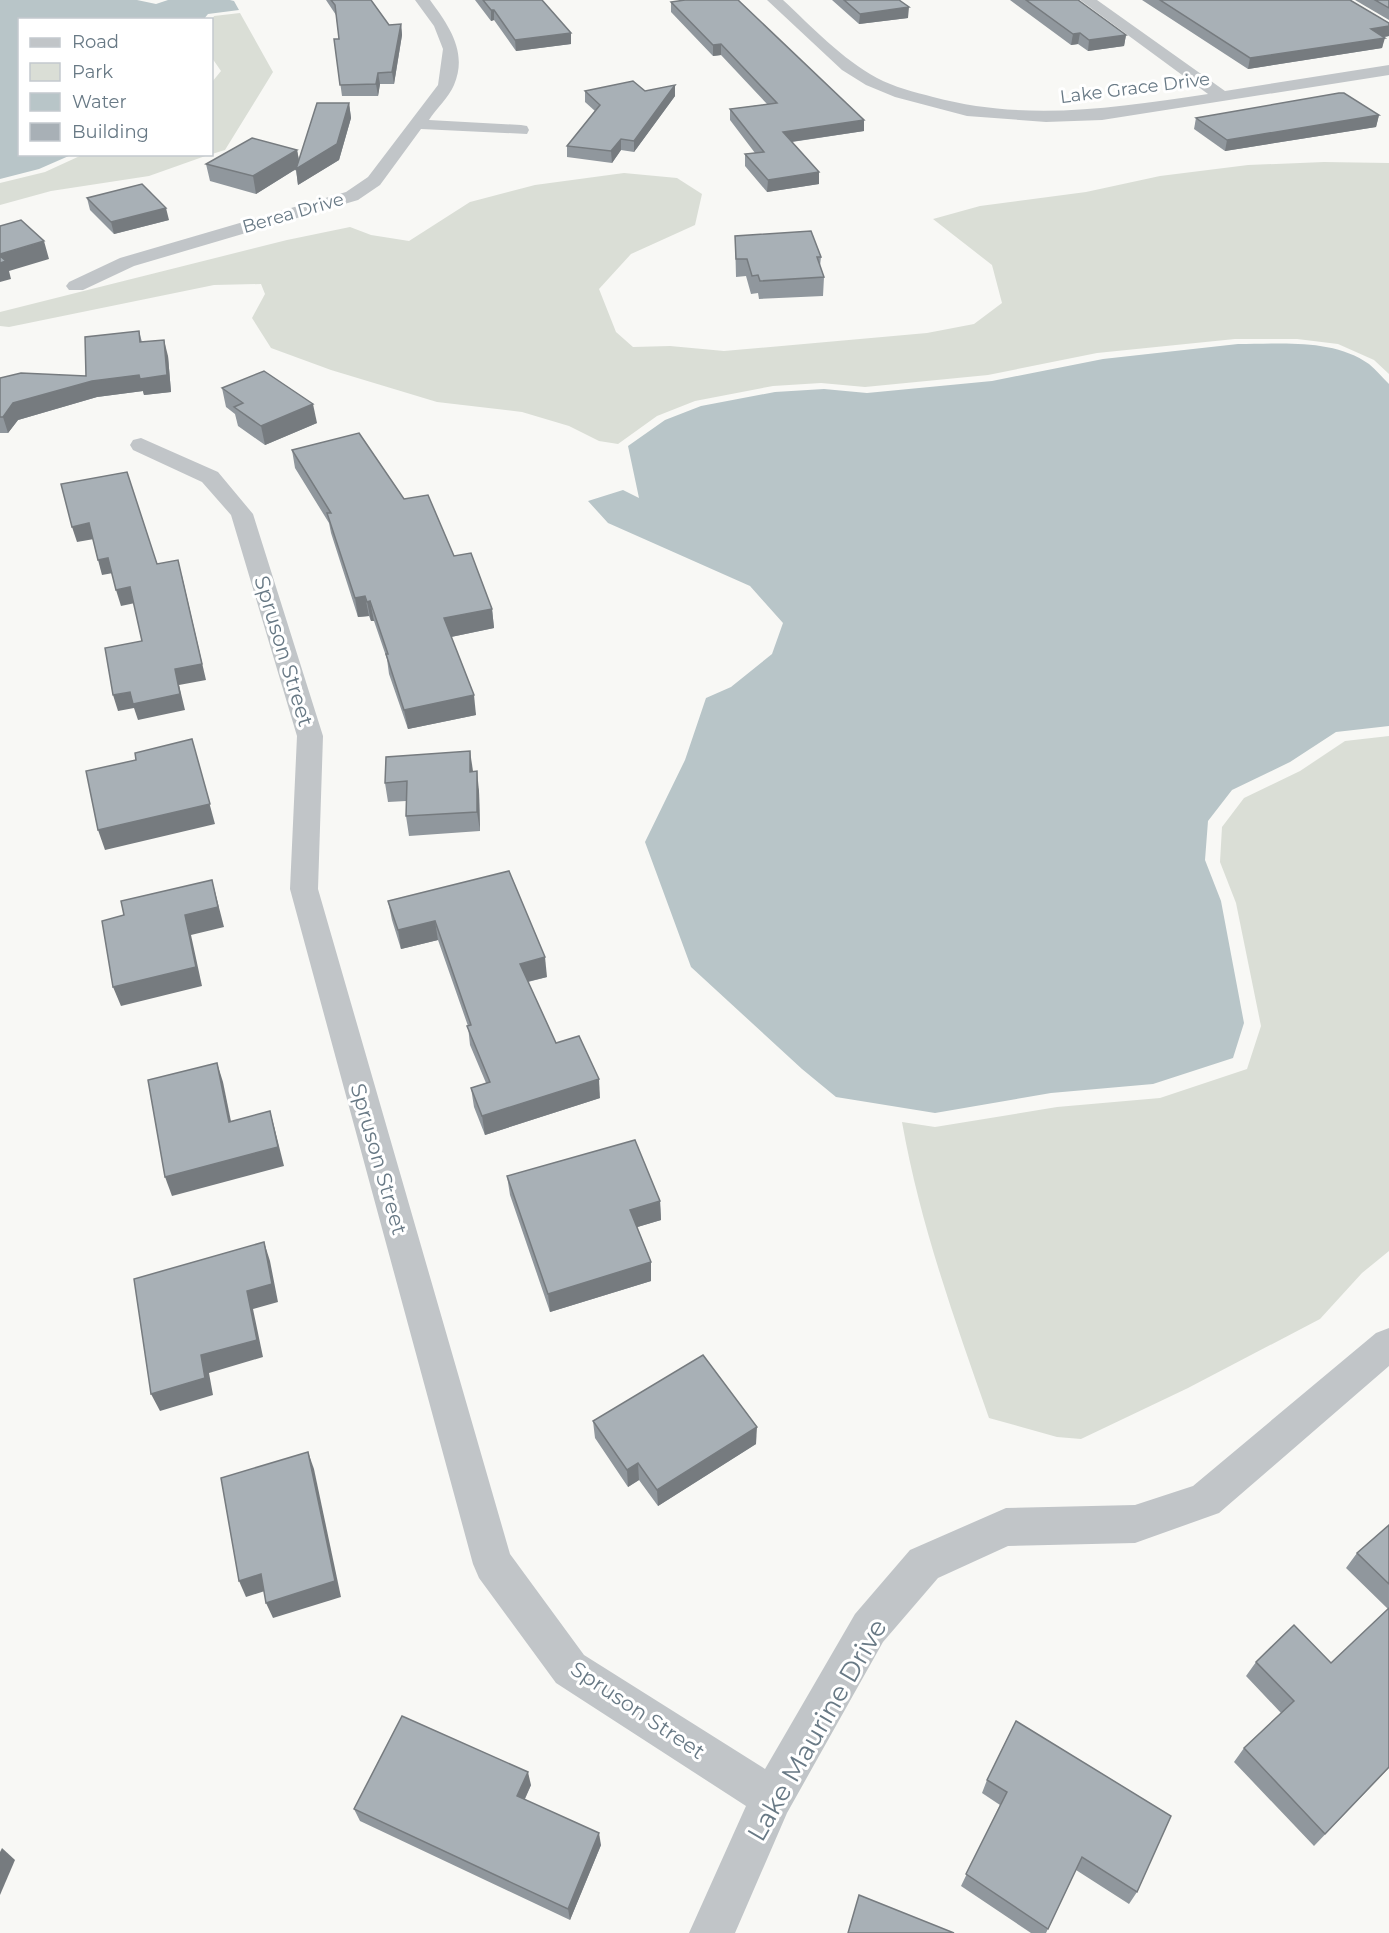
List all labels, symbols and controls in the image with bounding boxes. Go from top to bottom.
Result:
legend [18,18,213,156]
text: Road [72,31,119,53]
text: Park [72,61,113,83]
street label: Lake Grace Drive [1059,68,1211,108]
text: Water [72,91,127,113]
text: Building [72,121,149,143]
street label: Berea Drive [240,188,346,238]
street label: Spruson Street [249,573,319,729]
street label: Spruson Street [345,1080,413,1238]
street label: Lake Maurine Drive [740,1613,894,1847]
street label: Spruson Street [566,1656,710,1764]

